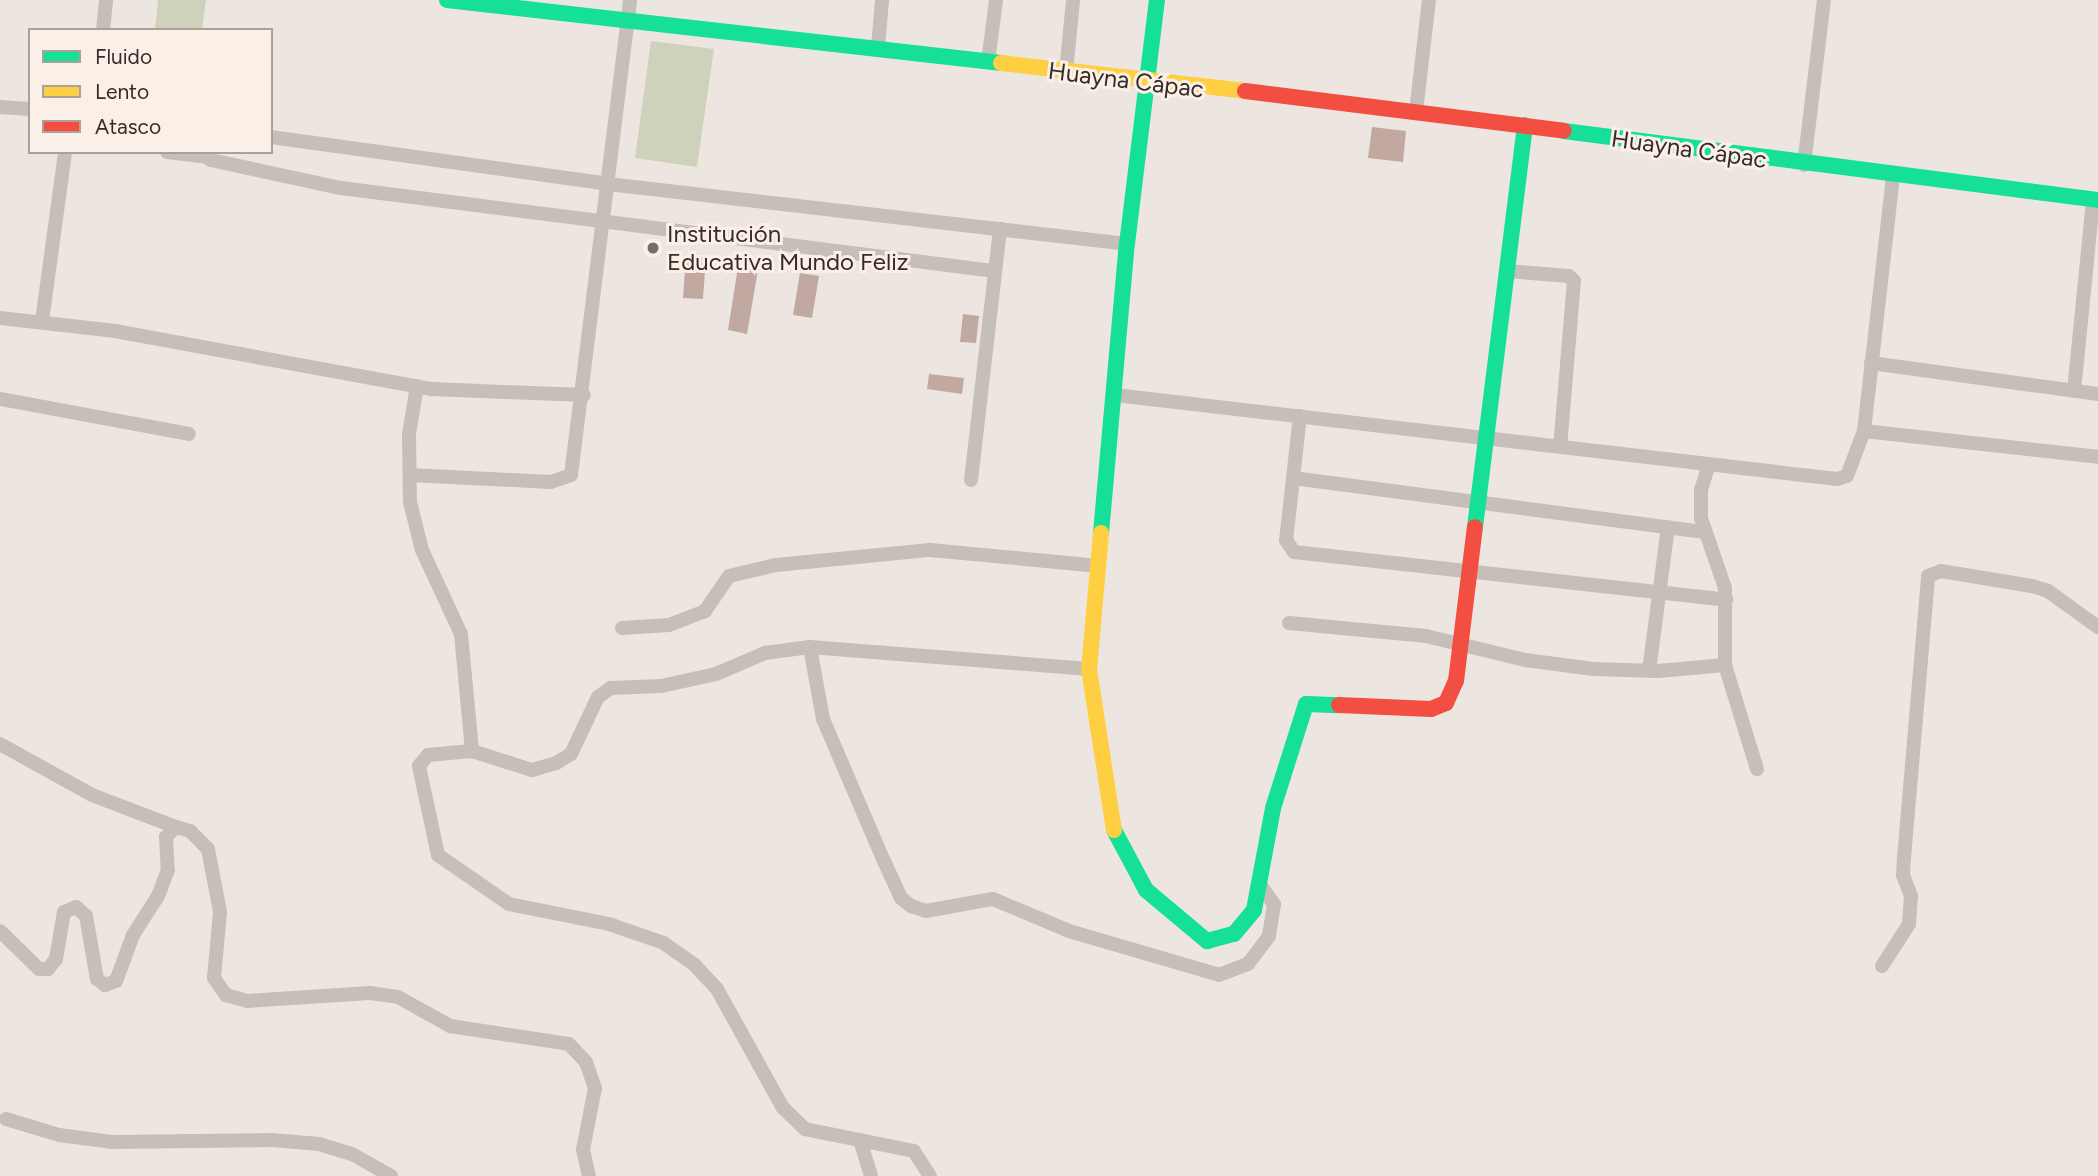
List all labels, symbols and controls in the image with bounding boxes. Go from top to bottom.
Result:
legend [28,28,273,154]
text: Fluido [95,44,152,69]
street label: Huayna Cápac [1047,56,1205,104]
text: Lento [95,79,149,104]
text: Atasco [95,114,161,139]
street label: Huayna Cápac [1609,124,1769,174]
place label: Institución Educativa Mundo Feliz [667,220,909,276]
marker: Institución Educativa Mundo Feliz [645,240,661,256]

